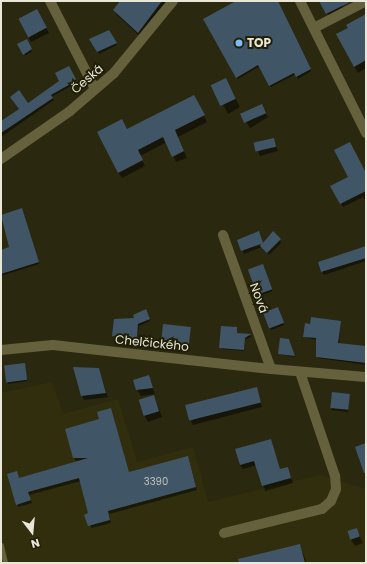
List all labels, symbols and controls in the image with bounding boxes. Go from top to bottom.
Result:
place label: TOP [247,36,271,50]
marker: TOP [234,38,244,48]
street label: Česká [68,61,106,97]
street label: Nová [247,281,271,315]
street label: Chelčického [115,332,189,354]
house number: 3390 [144,476,168,488]
north arrow [12,512,52,552]
text: N [29,535,41,552]

